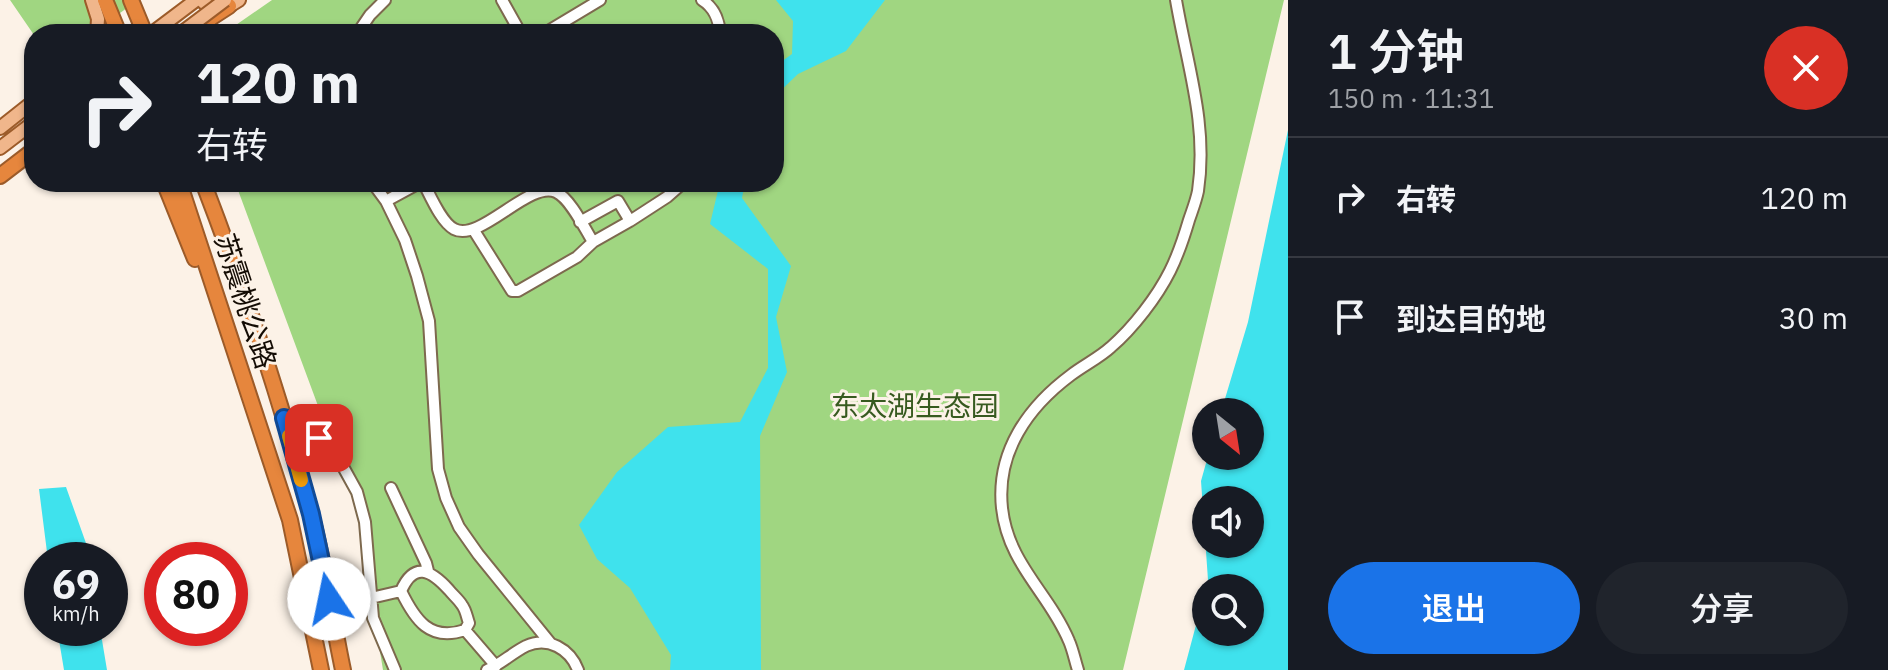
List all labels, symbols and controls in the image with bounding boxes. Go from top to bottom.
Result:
text: 1 分钟 [1328,20,1464,82]
button: close [1764,26,1848,110]
text: 120 m [196,46,360,118]
icon: right [64,56,168,160]
text: 150 m · 11:31 [1328,81,1494,115]
text: 右转 [196,121,268,168]
icon: right [1328,175,1372,219]
text: 120 m [1761,178,1848,217]
text: 右转 [1396,179,1456,218]
street label: 苏震桃公路 [207,229,285,373]
icon: arrive [1328,295,1372,339]
text: 30 m [1779,298,1848,337]
text: 到达目的地 [1396,299,1546,338]
park label: 东太湖生态园 [831,387,999,424]
north arrow [1192,398,1264,470]
map controls [1192,398,1264,646]
pin [285,404,353,472]
icon: arrive [297,416,341,460]
button: sound [1192,486,1264,558]
speed limit sign: 80 [144,542,248,646]
position arrow [287,557,371,641]
text: 69 [52,558,100,610]
button: 退出 [1328,562,1580,654]
button: 分享 [1596,562,1848,654]
button: search [1192,574,1264,646]
text: km/h [52,600,100,627]

